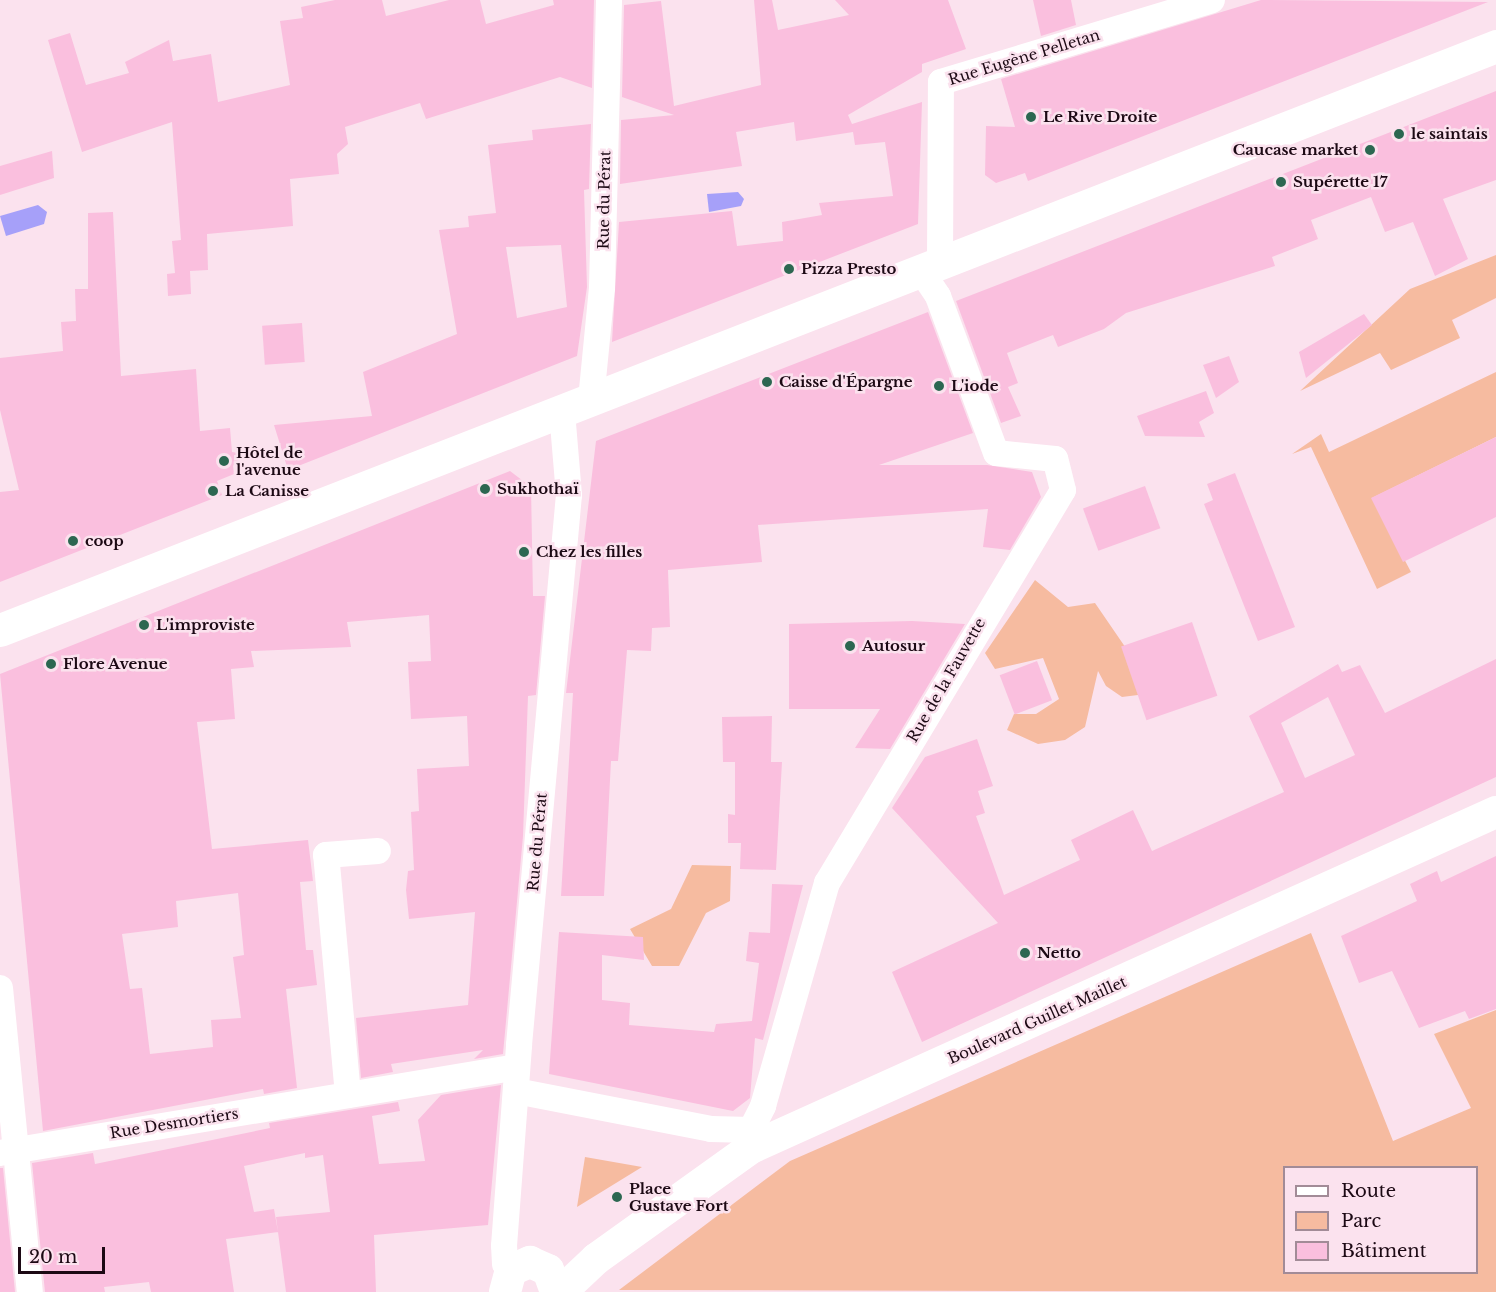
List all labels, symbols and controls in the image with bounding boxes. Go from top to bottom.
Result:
street label: Rue Eugène Pelletan [946,25,1102,89]
place label: Le Rive Droite [1043,108,1157,126]
marker: Le Rive Droite [1024,110,1038,124]
place label: le saintais [1411,125,1488,143]
marker: le saintais [1392,127,1406,141]
place label: Caucase market [1233,141,1358,159]
marker: Caucase market [1363,143,1377,157]
street label: Rue du Pérat [594,150,614,250]
place label: Supérette 17 [1293,173,1387,191]
marker: Supérette 17 [1274,175,1288,189]
place label: Pizza Presto [801,260,896,278]
marker: Pizza Presto [782,262,796,276]
place label: Caisse d'Épargne [779,373,913,391]
marker: Caisse d'Épargne [760,375,774,389]
place label: L'iode [951,377,999,395]
marker: L'iode [932,379,946,393]
place label: Hôtel de l'avenue [236,443,303,478]
marker: Hôtel de l'avenue [217,454,231,468]
place label: Sukhothaï [497,480,579,498]
place label: La Canisse [225,482,309,500]
marker: Sukhothaï [478,482,492,496]
marker: La Canisse [206,484,220,498]
place label: coop [85,532,124,550]
marker: coop [66,534,80,548]
place label: Chez les filles [536,543,642,561]
marker: Chez les filles [517,545,531,559]
street label: Rue de la Fauvette [903,615,989,745]
place label: L'improviste [156,616,255,634]
marker: L'improviste [137,618,151,632]
place label: Autosur [862,637,925,655]
marker: Autosur [843,639,857,653]
place label: Flore Avenue [63,655,168,673]
marker: Flore Avenue [44,657,58,671]
street label: Rue du Pérat [524,792,550,892]
place label: Netto [1037,944,1081,962]
marker: Netto [1018,946,1032,960]
street label: Boulevard Guillet Maillet [945,972,1129,1068]
street label: Rue Desmortiers [108,1104,240,1142]
legend [1283,1166,1478,1274]
place label: Place Gustave Fort [629,1179,728,1214]
text: Route [1341,1180,1396,1202]
marker: Place Gustave Fort [610,1190,624,1204]
text: Parc [1341,1210,1381,1232]
scale bar [21,1235,108,1273]
text: Bâtiment [1341,1240,1427,1262]
text: 20 m [29,1246,77,1268]

